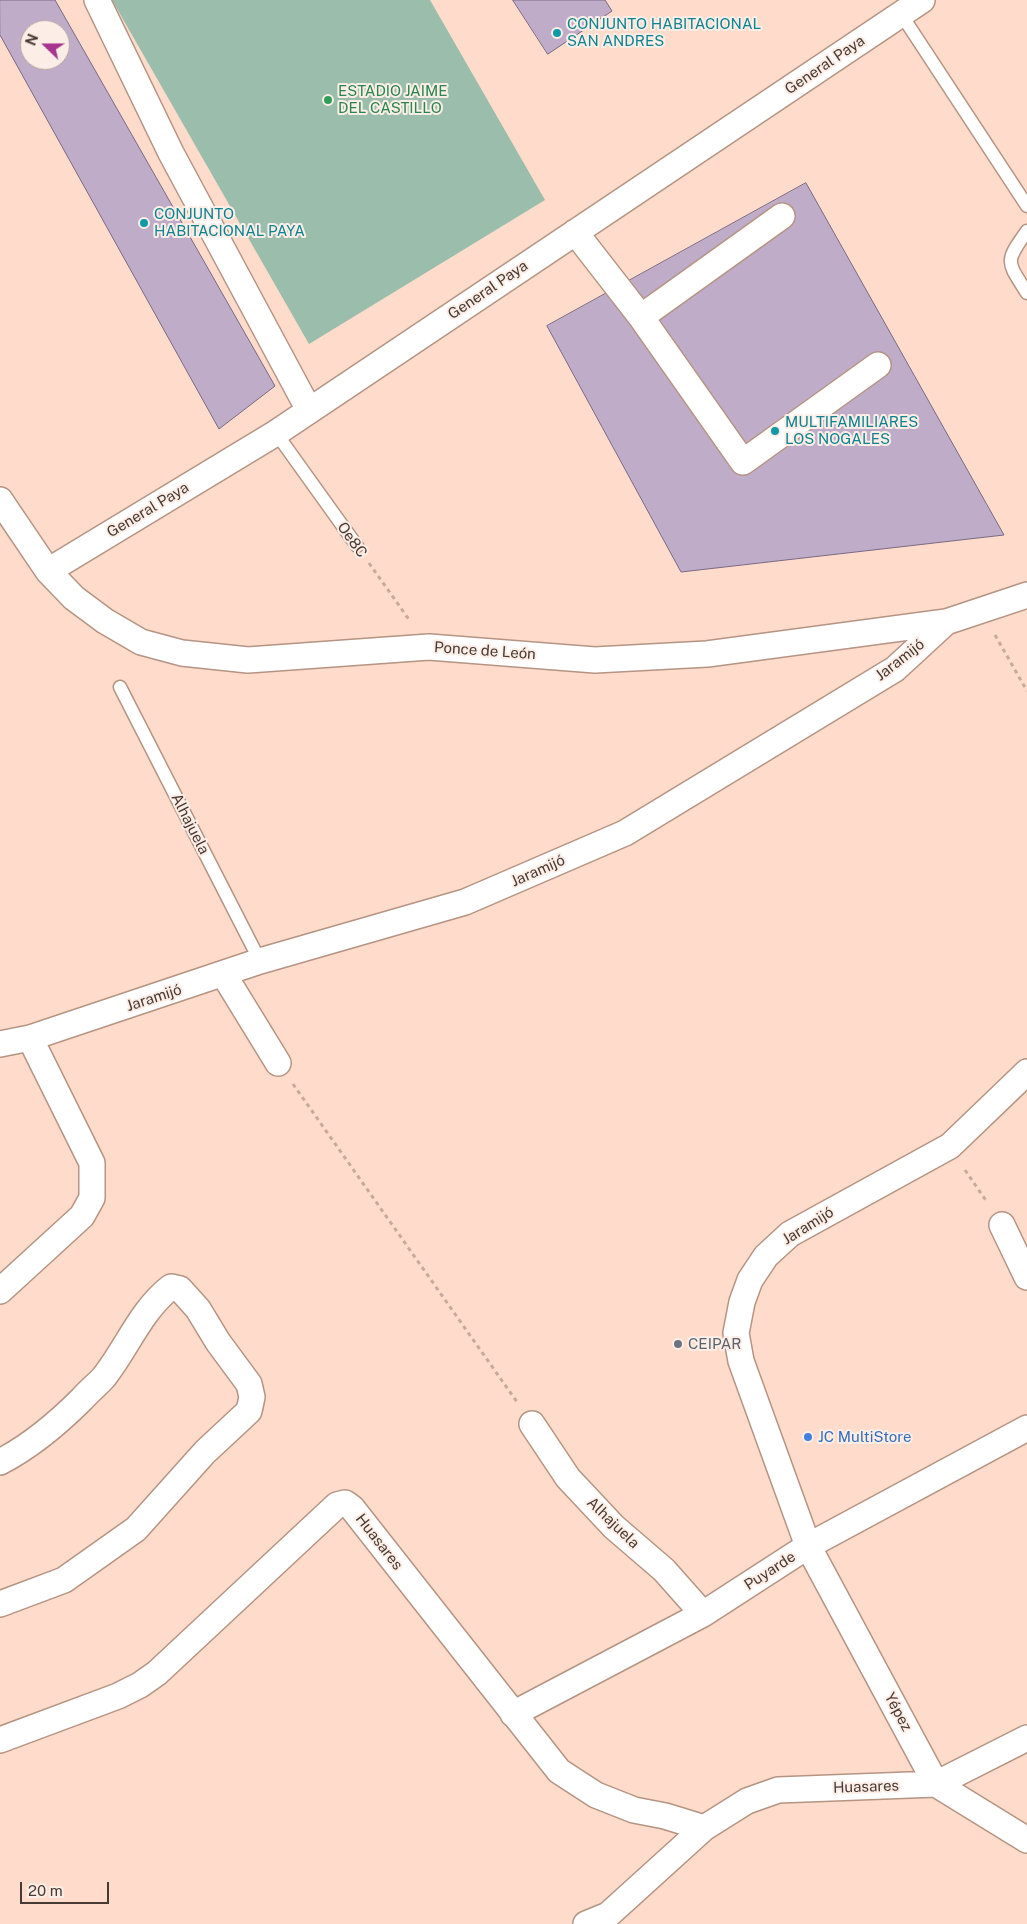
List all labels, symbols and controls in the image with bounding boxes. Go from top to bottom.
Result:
place label: CONJUNTO HABITACIONAL SAN ANDRES [567,15,761,50]
north arrow [20,20,70,70]
marker: CONJUNTO HABITACIONAL SAN ANDRES [551,27,563,39]
text: N [23,32,41,48]
street label: General Paya [782,32,868,98]
place label: ESTADIO JAIME DEL CASTILLO [338,82,447,117]
marker: ESTADIO JAIME DEL CASTILLO [322,94,334,106]
place label: CONJUNTO HABITACIONAL PAYA [154,205,305,240]
marker: CONJUNTO HABITACIONAL PAYA [138,217,150,229]
street label: General Paya [445,257,531,323]
place label: MULTIFAMILIARES LOS NOGALES [785,413,918,448]
marker: MULTIFAMILIARES LOS NOGALES [769,425,781,437]
street label: General Paya [104,479,192,541]
street label: Oe8C [333,519,371,561]
street label: Jaramijó [872,635,928,685]
street label: Ponce de León [434,638,536,664]
street label: Alhajuela [167,791,213,857]
street label: Jaramijó [508,851,568,891]
street label: Jaramijó [124,981,184,1015]
street label: Jaramijó [779,1203,837,1249]
place label: CEIPAR [688,1335,741,1353]
marker: CEIPAR [672,1338,684,1350]
place label: JC MultiStore [818,1428,912,1446]
marker: JC MultiStore [802,1431,814,1443]
street label: Alhajuela [583,1494,643,1552]
street label: Huasares [352,1510,406,1574]
street label: Puyarde [741,1548,799,1594]
street label: Yépez [880,1690,916,1734]
street label: Huasares [833,1777,899,1797]
scale bar [22,1872,111,1904]
text: 20 m [28,1882,63,1899]

